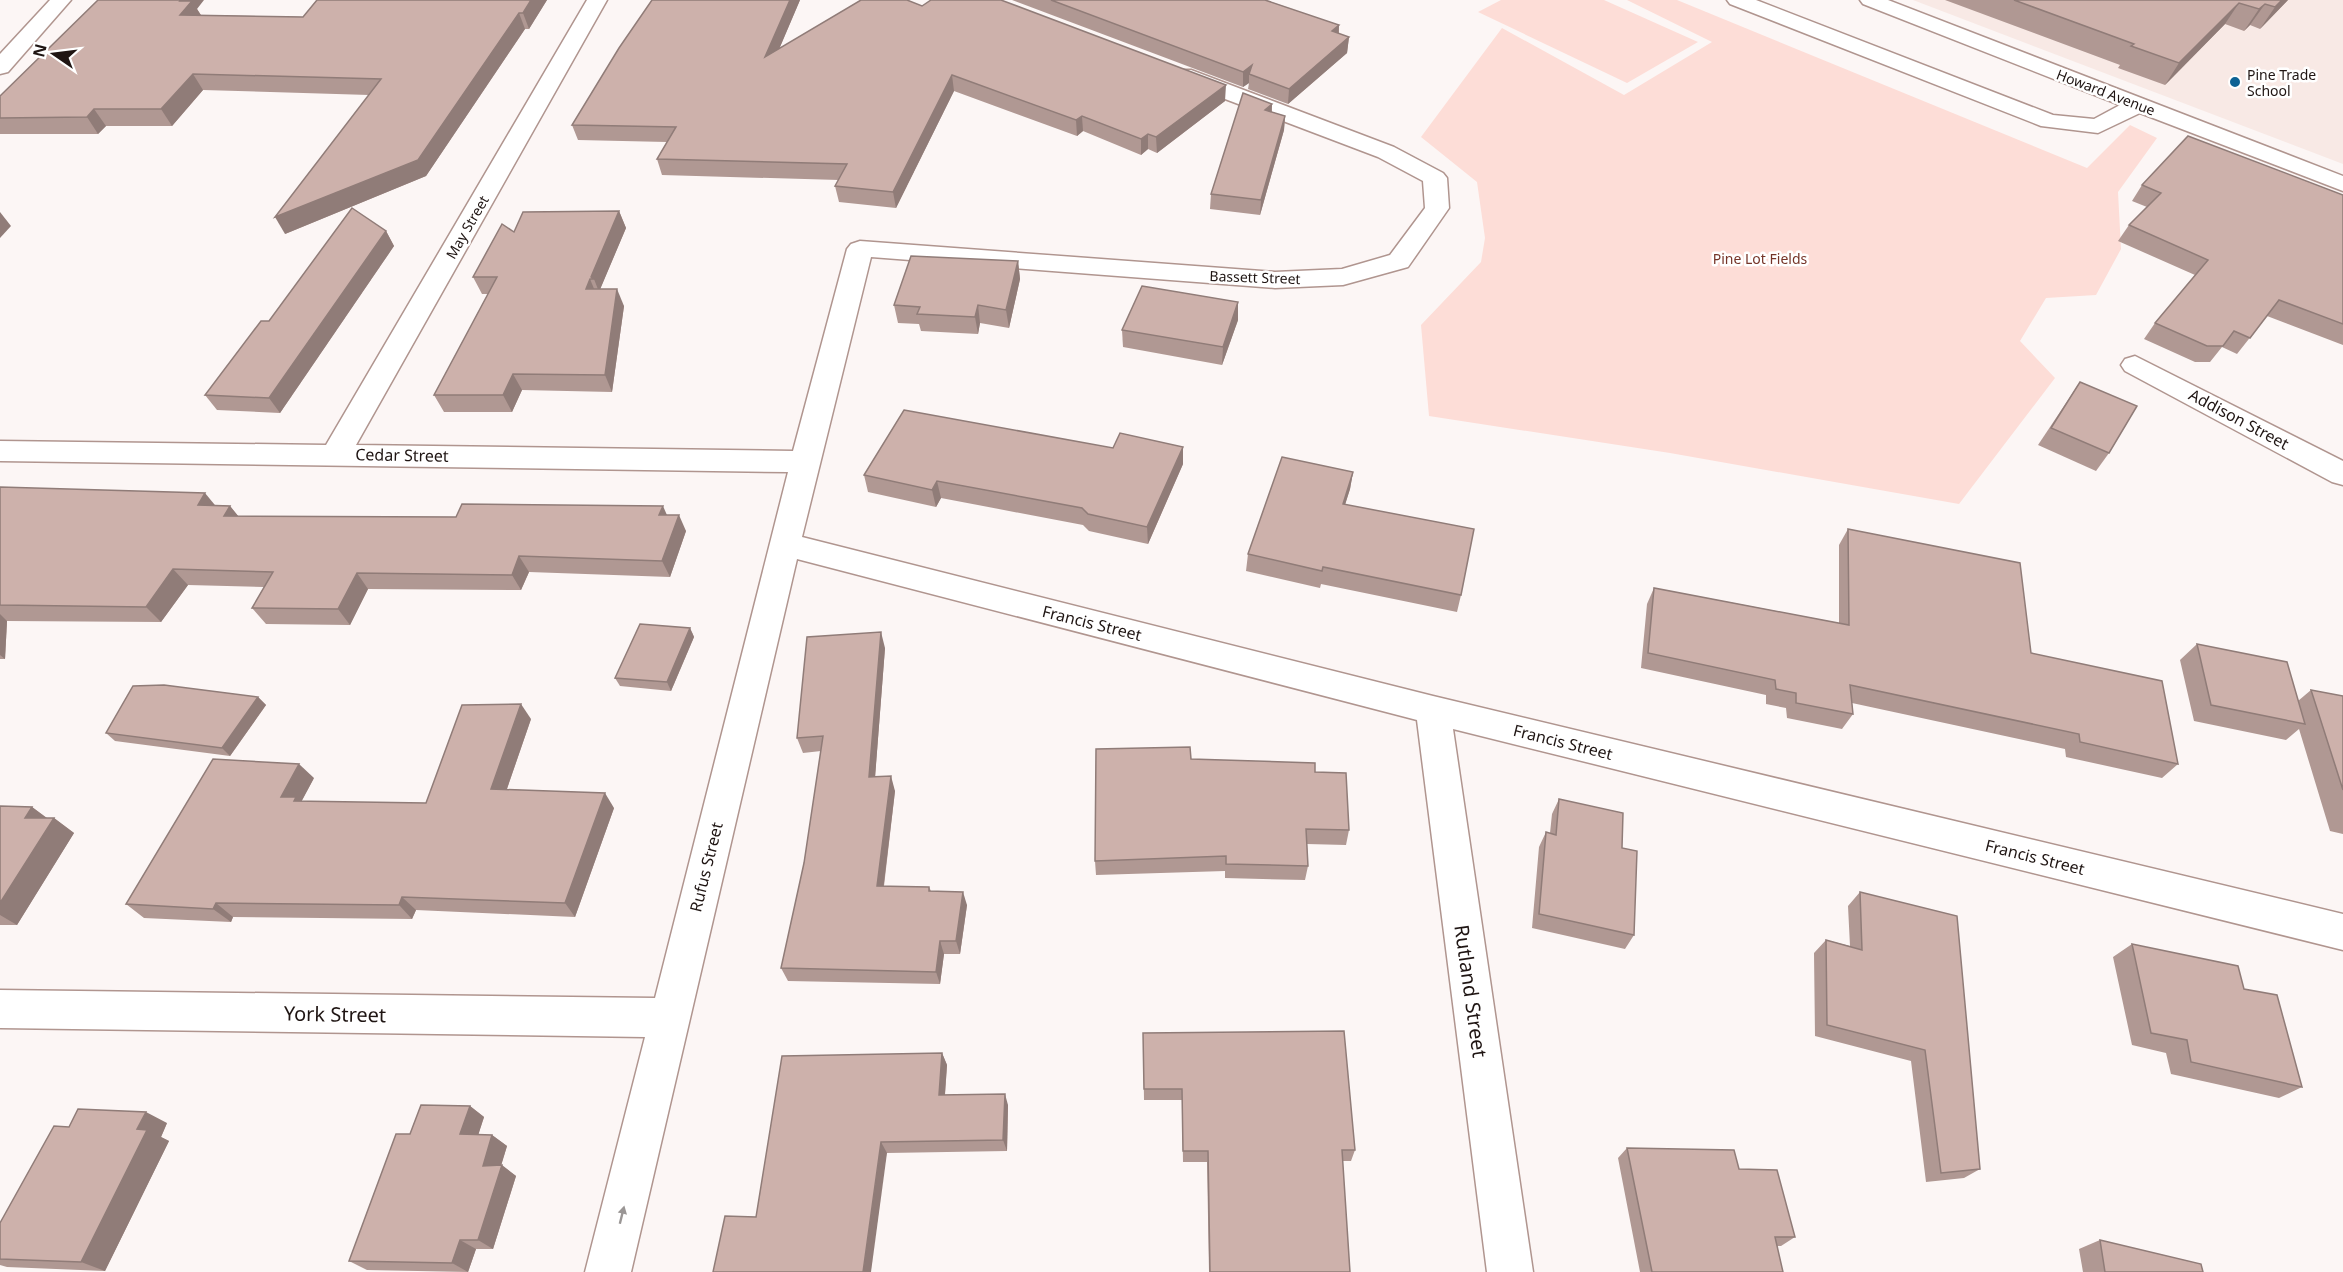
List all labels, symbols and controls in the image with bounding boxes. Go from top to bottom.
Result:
north arrow [24,24,84,84]
text: N [27,41,52,59]
street label: Howard Avenue [2054,64,2158,120]
place label: Pine Trade School [2247,65,2316,100]
marker: Pine Trade School [2228,75,2242,89]
street label: May Street [441,192,493,262]
park label: Pine Lot Fields [1713,249,1808,268]
street label: Bassett Street [1209,266,1301,288]
street label: Addison Street [2185,383,2293,455]
street label: Cedar Street [355,443,449,467]
street label: Francis Street [1040,600,1144,646]
street label: Francis Street [1511,719,1615,765]
street label: Rufus Street [684,820,728,914]
street label: Francis Street [1983,834,2087,880]
street label: Rutland Street [1448,923,1494,1059]
street label: York Street [284,1000,386,1028]
one-way arrow [617,1206,627,1224]

